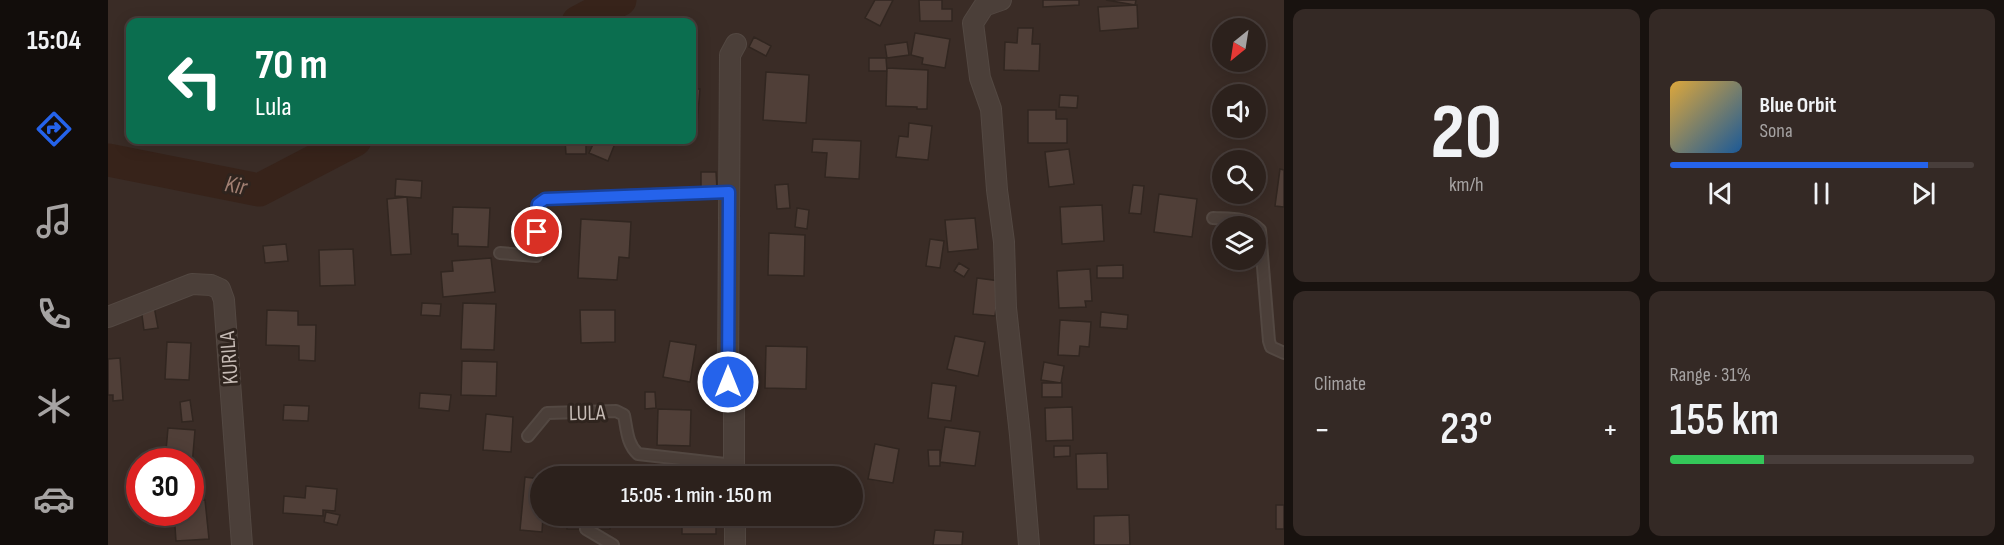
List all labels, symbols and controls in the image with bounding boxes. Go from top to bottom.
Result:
north arrow [1212,18,1266,72]
map controls [1212,18,1266,270]
text: 15:04 [27,25,81,57]
text: 70 m [255,40,328,91]
icon: left [156,42,234,120]
button: sound [1212,84,1266,138]
text: 20 [1431,87,1502,180]
text: Lula [255,91,292,123]
text: Blue Orbit [1760,92,1836,119]
icon: directions [33,108,75,150]
text: Sona [1760,119,1793,143]
button: search [1212,150,1266,204]
water label: Kir [222,169,251,202]
text: km/h [1449,173,1484,197]
icon: previous [1704,177,1737,210]
icon: pause [1805,177,1838,210]
icon: next [1907,177,1940,210]
icon: music [33,200,75,242]
pin [511,206,562,257]
icon: arrive [520,215,553,248]
button: layers [1212,216,1266,270]
icon: phone [33,293,75,335]
street label: KURILA [214,330,245,385]
position arrow [696,350,760,414]
text: Range · 31% [1670,363,1751,387]
text: Climate [1314,372,1366,396]
icon: climate [33,385,75,427]
text: 155 km [1670,393,1779,448]
street label: LULA [569,400,606,427]
text: 23° [1440,402,1493,457]
text: − [1314,410,1330,450]
text: + [1602,410,1618,450]
speed limit sign: 30 [126,448,204,526]
icon: car [33,478,75,520]
text: 15:05 · 1 min · 150 m [621,482,772,509]

